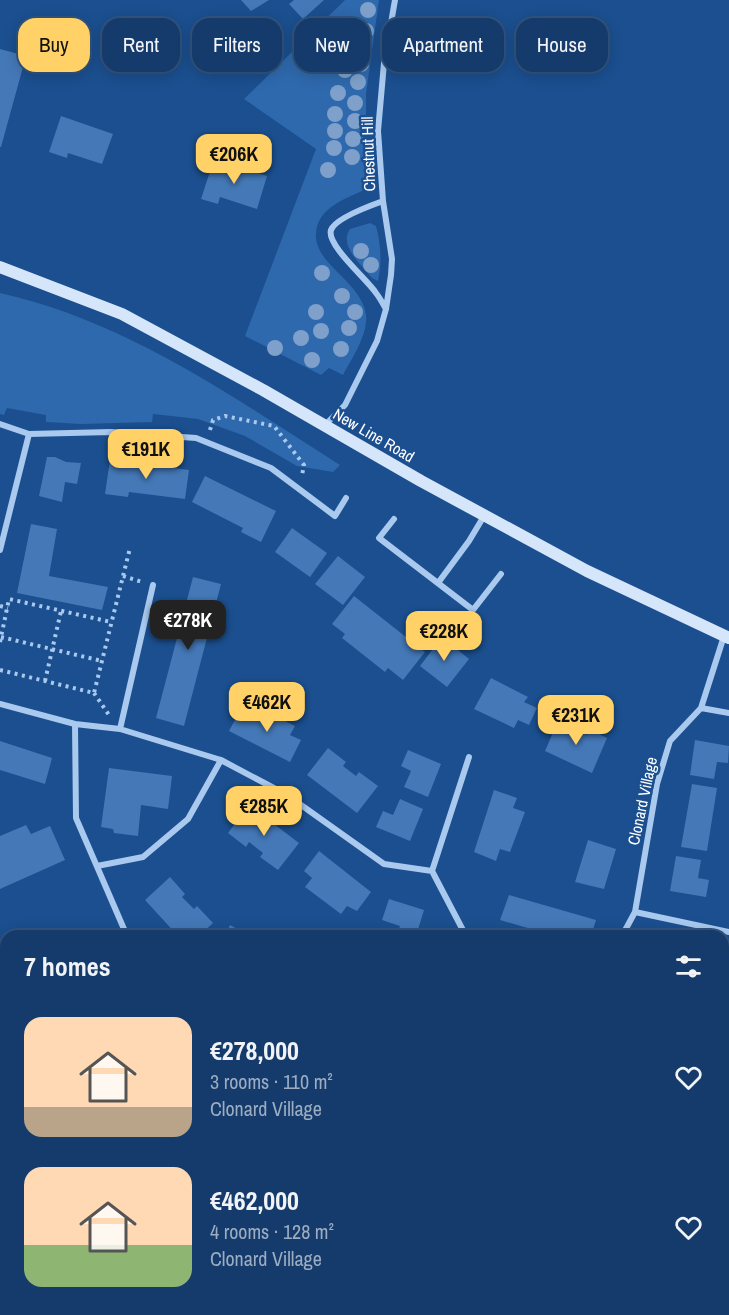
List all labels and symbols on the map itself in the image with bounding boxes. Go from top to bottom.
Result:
street label: Chestnut Hill [356,116,380,192]
pin: €206K [192,134,276,185]
street label: New Line Road [329,403,419,467]
pin: €191K [104,429,188,480]
pin: €278K [146,600,230,651]
pin: €228K [402,611,486,662]
pin: €462K [225,682,309,733]
pin: €231K [534,695,618,746]
street label: Clonard Village [622,755,662,847]
pin: €285K [222,786,306,837]

